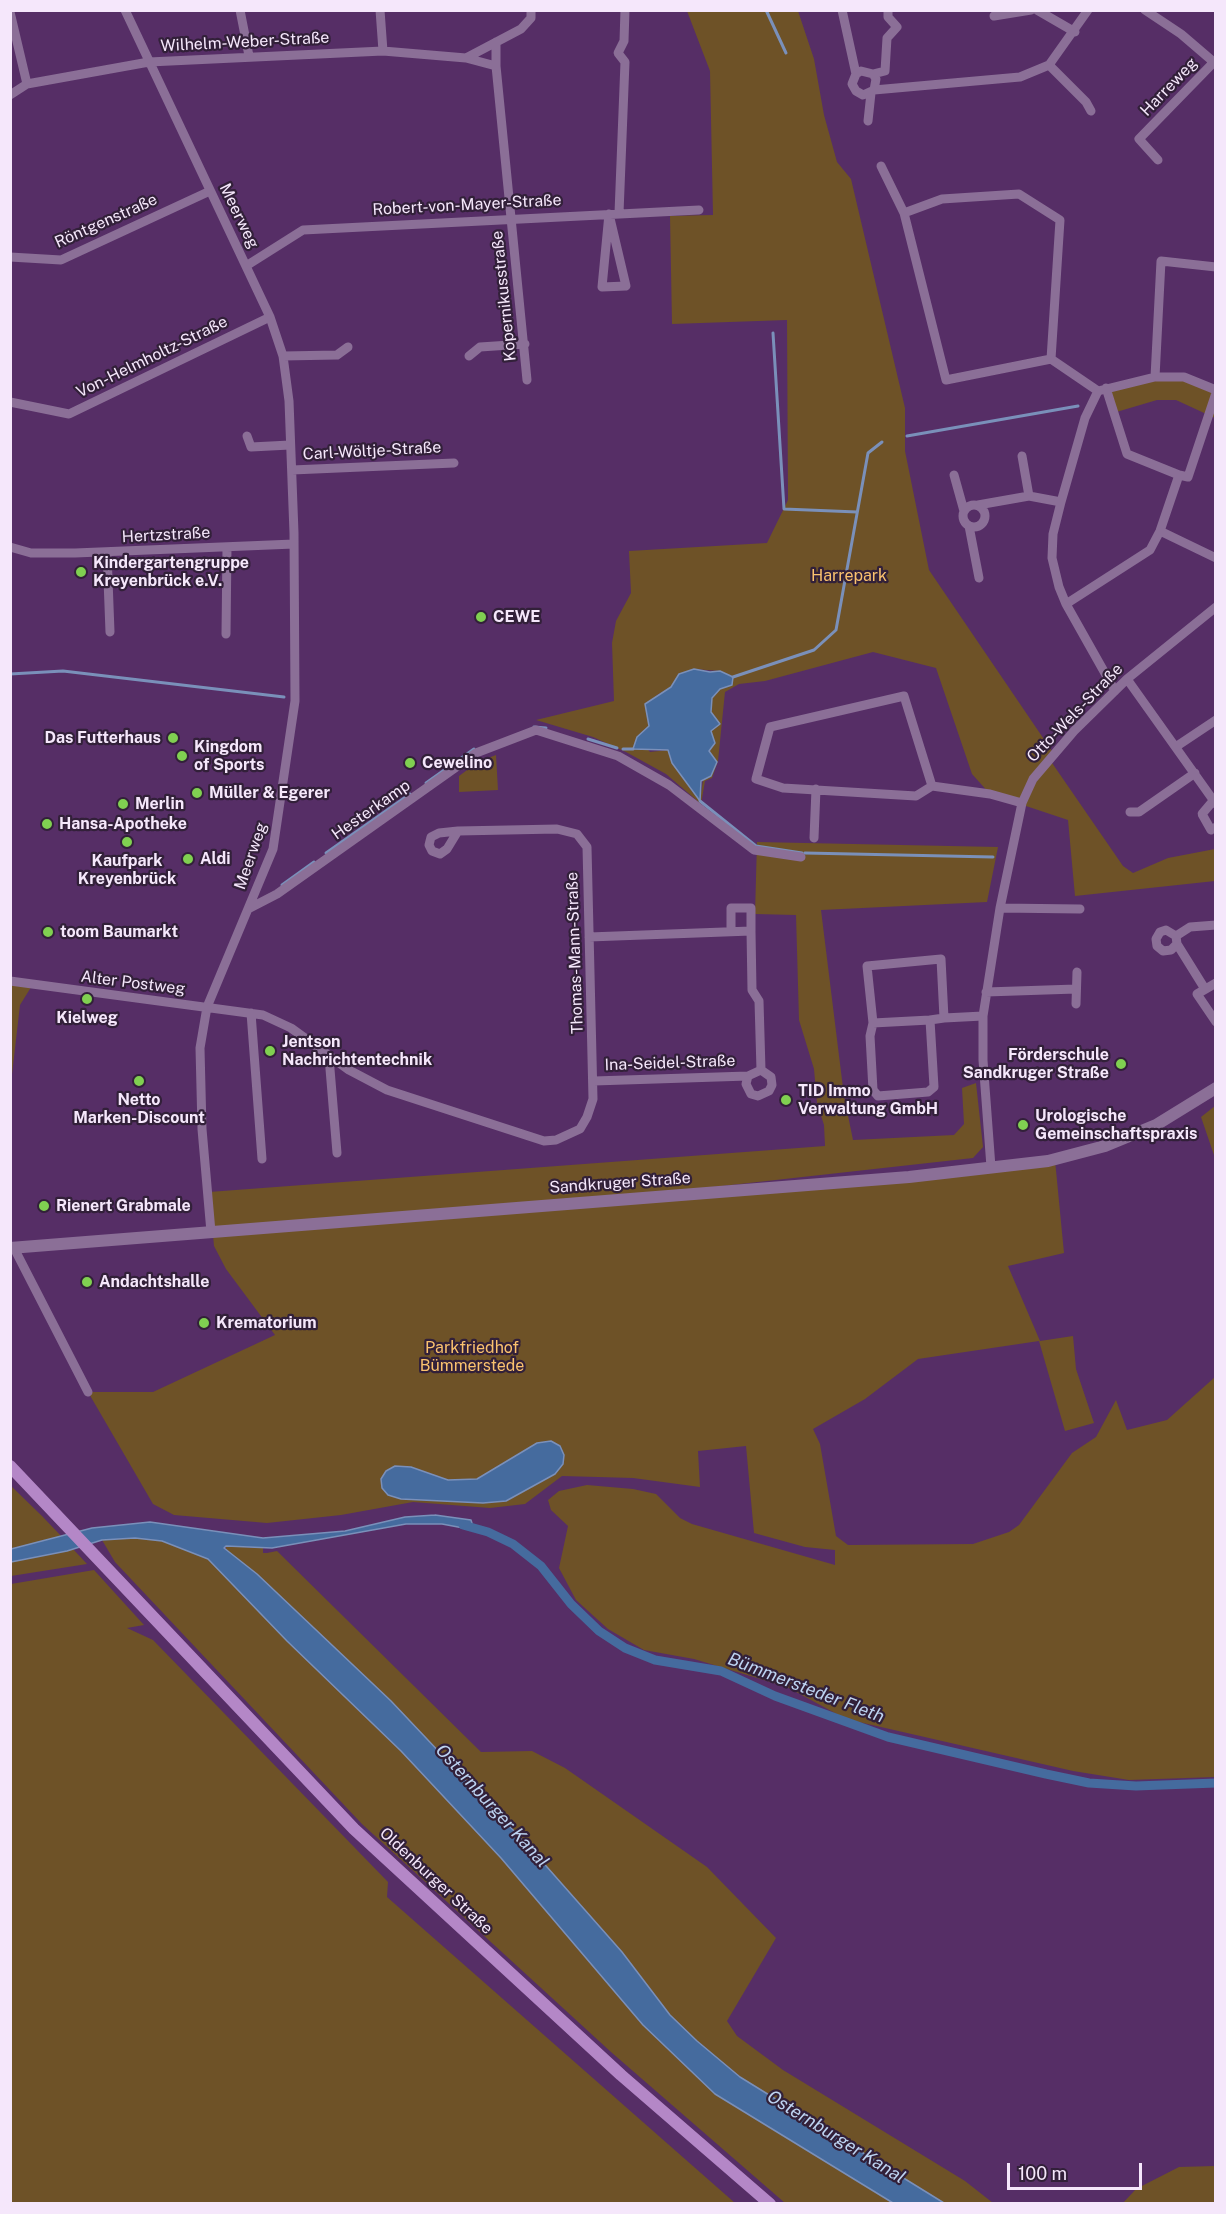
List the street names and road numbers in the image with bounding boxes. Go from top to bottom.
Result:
street label: Wilhelm-Weber-Straße [160,28,330,56]
street label: Harreweg [1137,54,1201,120]
street label: Meerweg [215,180,263,252]
street label: Röntgenstraße [52,190,160,252]
street label: Robert-von-Mayer-Straße [372,190,562,220]
street label: Kopernikusstraße [488,230,520,362]
street label: Von-Helmholtz-Straße [73,312,231,402]
street label: Carl-Wöltje-Straße [302,438,442,464]
street label: Hertzstraße [121,523,211,547]
street label: Otto-Wels-Straße [1023,660,1127,766]
street label: Hesterkamp [328,776,414,844]
street label: Meerweg [231,820,271,892]
street label: Thomas-Mann-Straße [563,872,587,1034]
street label: Alter Postweg [80,967,186,999]
street label: Ina-Seidel-Straße [604,1051,736,1075]
street label: Sandkruger Straße [549,1168,691,1198]
street label: Oldenburger Straße [375,1824,497,1938]

